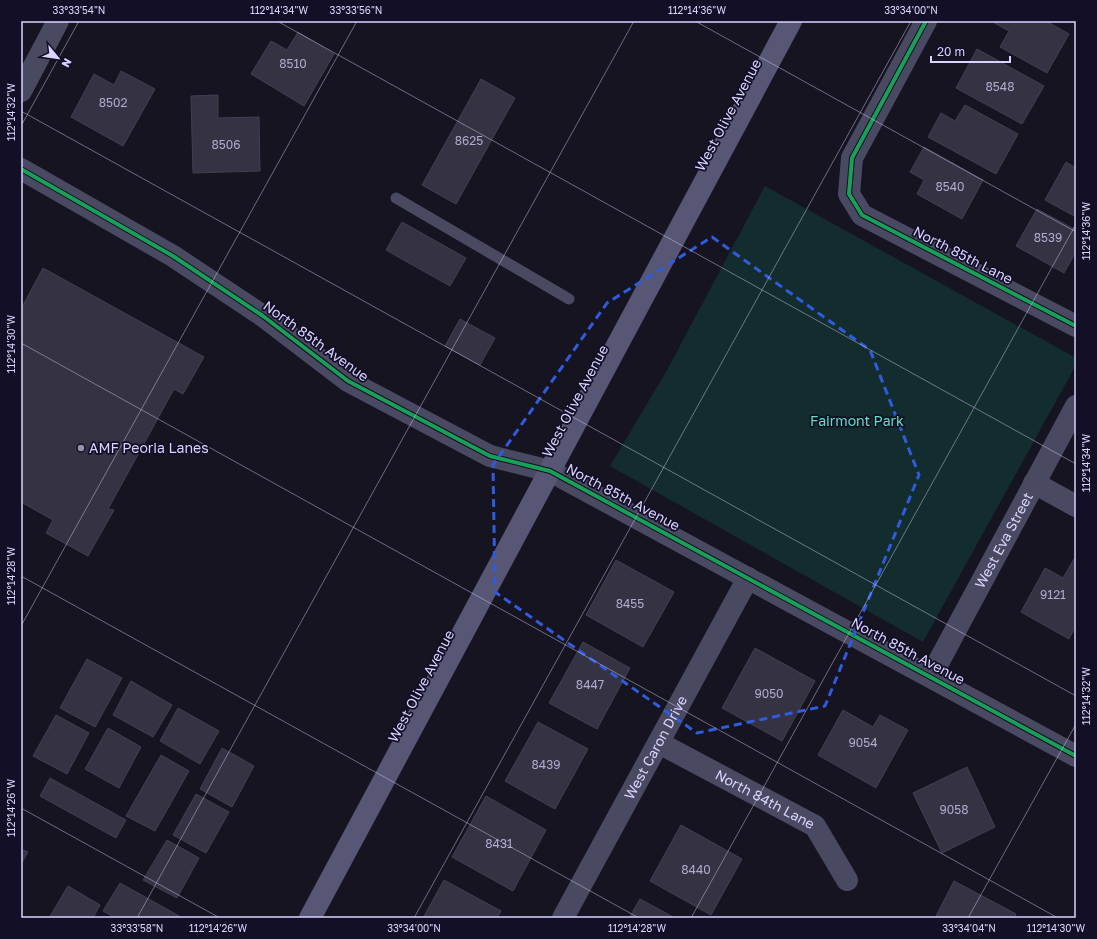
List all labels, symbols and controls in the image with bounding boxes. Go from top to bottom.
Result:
text: 33°33'54"N [53,4,105,16]
text: 112°14'34"W [250,4,308,16]
text: 33°33'56"N [330,4,382,16]
text: 112°14'36"W [668,4,726,16]
text: 33°34'00"N [884,4,938,16]
north arrow [38,38,78,78]
scale bar [931,38,1010,64]
text: 20 m [937,44,965,59]
text: N [59,56,75,70]
house number: 8510 [279,56,307,71]
street label: West Olive Avenue [691,56,764,174]
house number: 8548 [986,79,1014,94]
text: 112°14'32"W [5,83,17,141]
house number: 8502 [99,95,127,110]
house number: 8625 [455,133,483,148]
house number: 8506 [212,137,240,152]
house number: 8540 [935,179,965,194]
text: 112°14'36"W [1080,202,1092,260]
street label: North 85th Lane [911,222,1016,287]
house number: 8539 [1034,230,1062,245]
street label: North 85th Avenue [260,297,372,385]
text: 112°14'30"W [5,314,17,373]
street label: West Olive Avenue [538,342,611,460]
park label: Fairmont Park [810,412,904,429]
text: 112°14'34"W [1080,434,1092,492]
place label: AMF Peoria Lanes [89,439,209,456]
marker: AMF Peoria Lanes [76,443,86,453]
street label: North 85th Avenue [563,459,683,534]
street label: West Eva Street [971,489,1036,591]
text: 112°14'28"W [5,547,17,605]
house number: 9121 [1040,587,1066,602]
house number: 8455 [616,596,644,611]
street label: North 85th Avenue [848,613,968,688]
street label: West Olive Avenue [384,627,457,745]
text: 112°14'32"W [1080,667,1092,725]
house number: 8447 [576,677,604,692]
house number: 9050 [754,686,784,701]
street label: West Caron Drive [620,693,690,802]
house number: 9054 [849,735,877,750]
house number: 8439 [532,757,560,772]
street label: North 84th Lane [713,766,818,832]
text: 112°14'26"W [5,779,17,837]
house number: 9058 [940,802,968,817]
house number: 8431 [485,836,513,851]
house number: 8440 [681,862,711,877]
text: 33°33'58"N [111,922,163,934]
text: 112°14'26"W [189,922,247,934]
text: 33°34'00"N [387,922,441,934]
text: 112°14'28"W [608,922,666,934]
text: 33°34'04"N [942,922,996,934]
text: 112°14'30"W [1027,922,1086,934]

